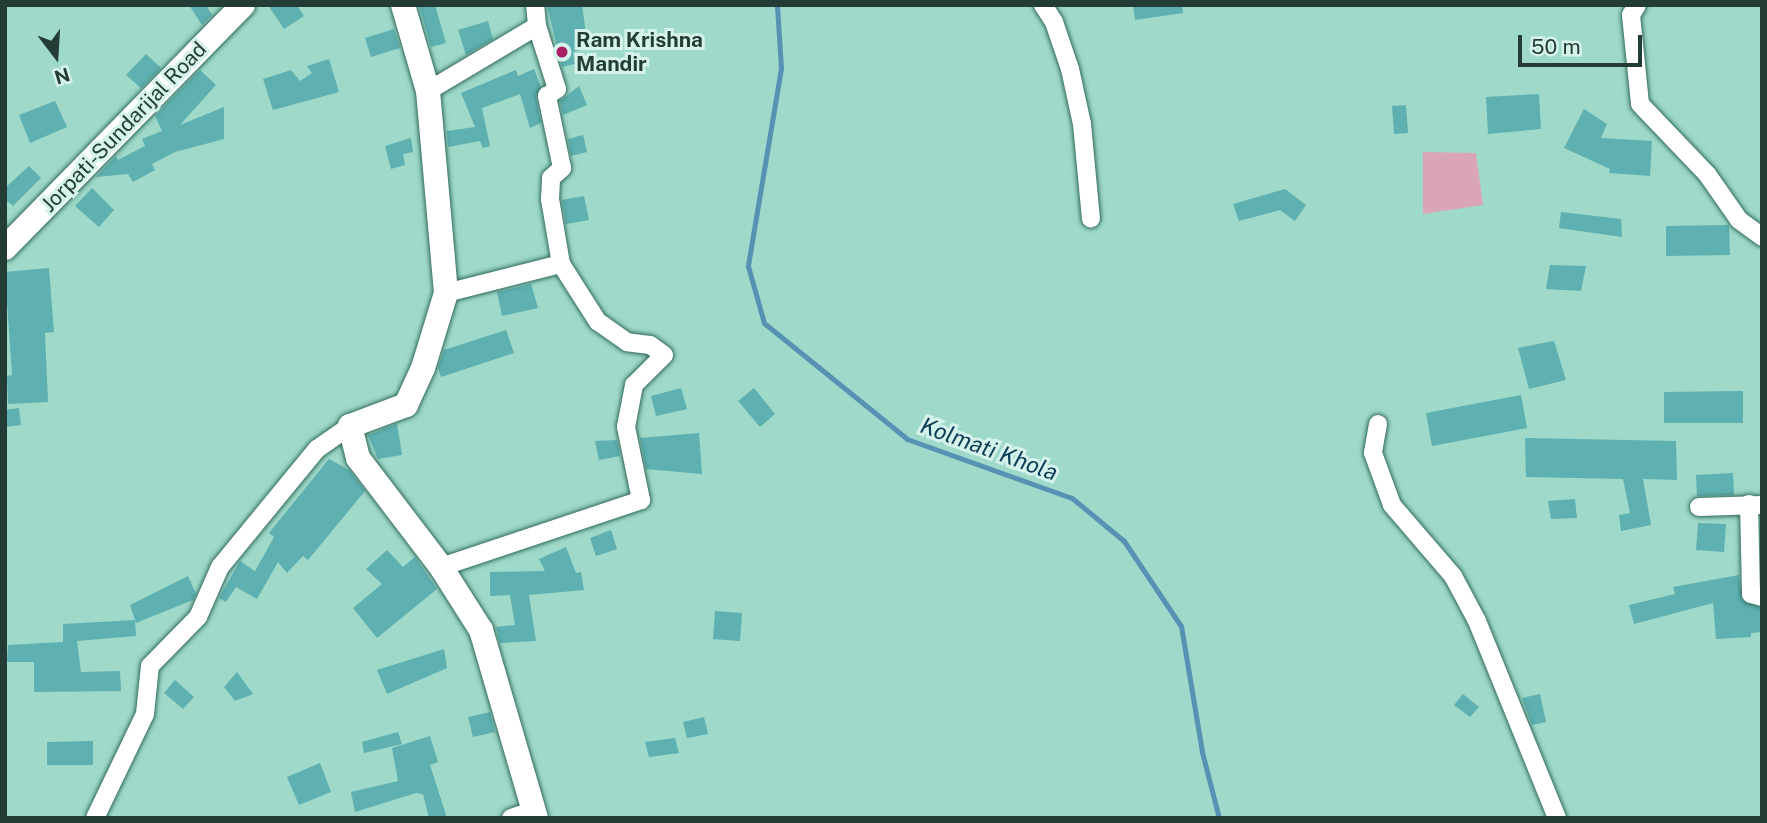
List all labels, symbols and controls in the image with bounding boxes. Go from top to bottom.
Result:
north arrow [21,21,91,91]
scale bar [1522,21,1646,65]
place label: Ram Krishna Mandir [576,27,703,77]
text: 50 m [1531,34,1581,59]
street label: Jorpati-Sundarijal Road [36,37,212,217]
marker: Ram Krishna Mandir [554,44,570,60]
text: N [52,63,72,89]
water label: Kolmati Khola [917,411,1061,487]

